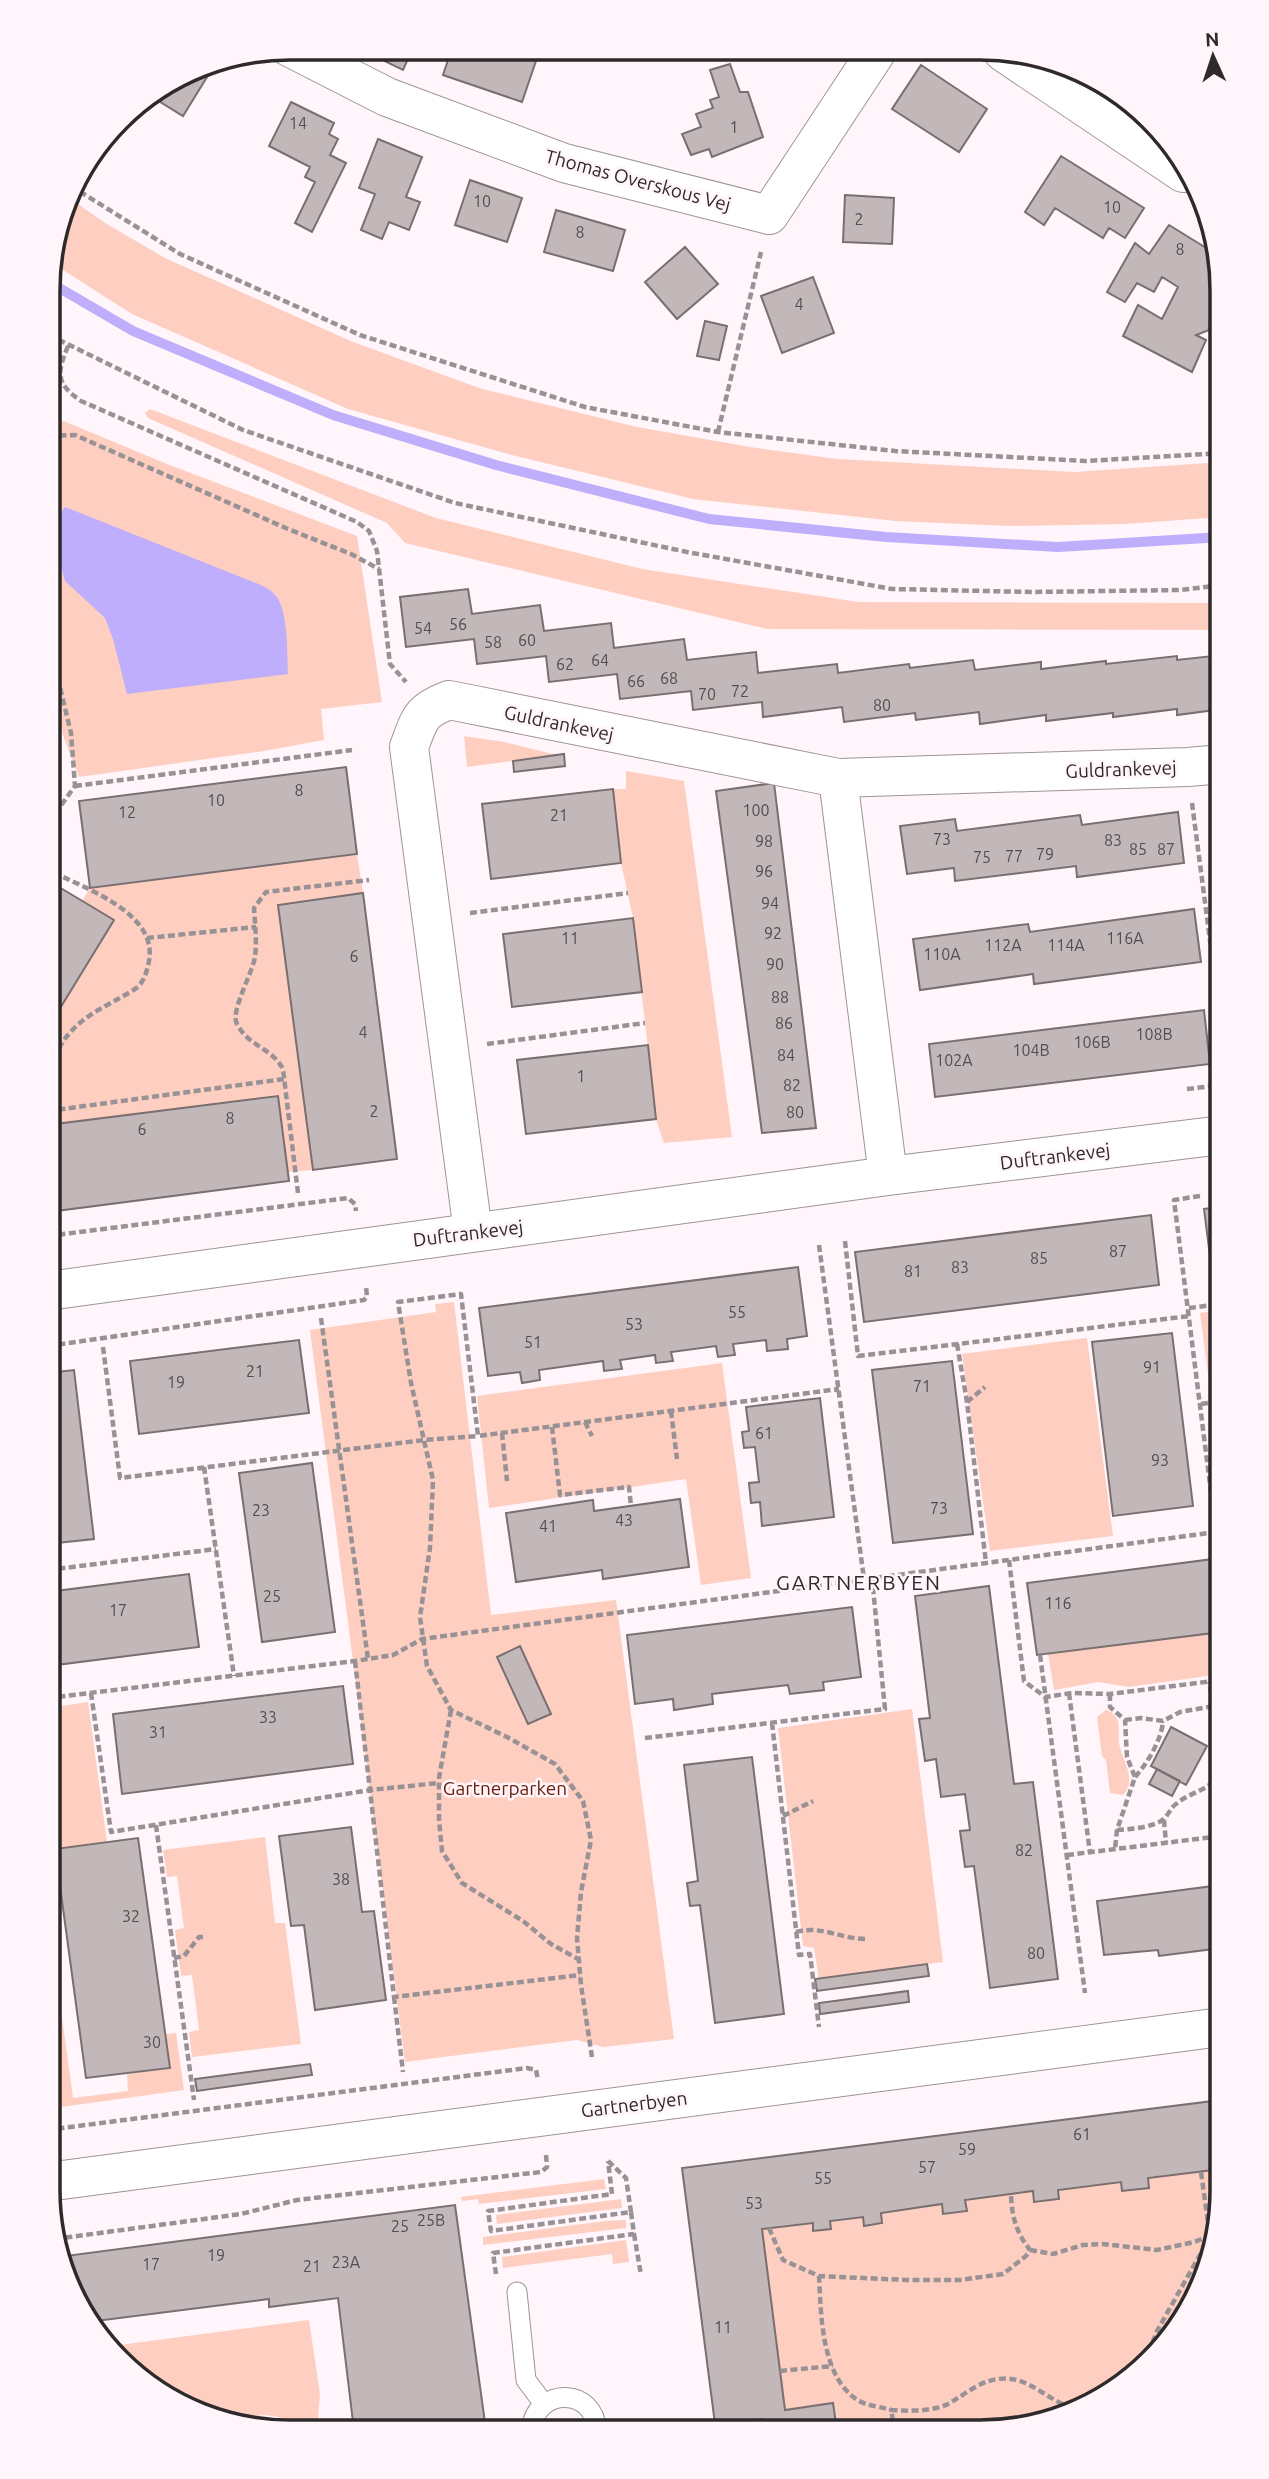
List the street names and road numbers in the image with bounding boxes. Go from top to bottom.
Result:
street label: Thomas Overskous Vej [543,145,733,215]
street label: Guldrankevej [502,701,616,745]
street label: Guldrankevej [1065,756,1177,782]
street label: Duftrankevej [999,1138,1111,1174]
street label: Duftrankevej [412,1215,524,1251]
street label: Gartnerbyen [580,2087,688,2121]

